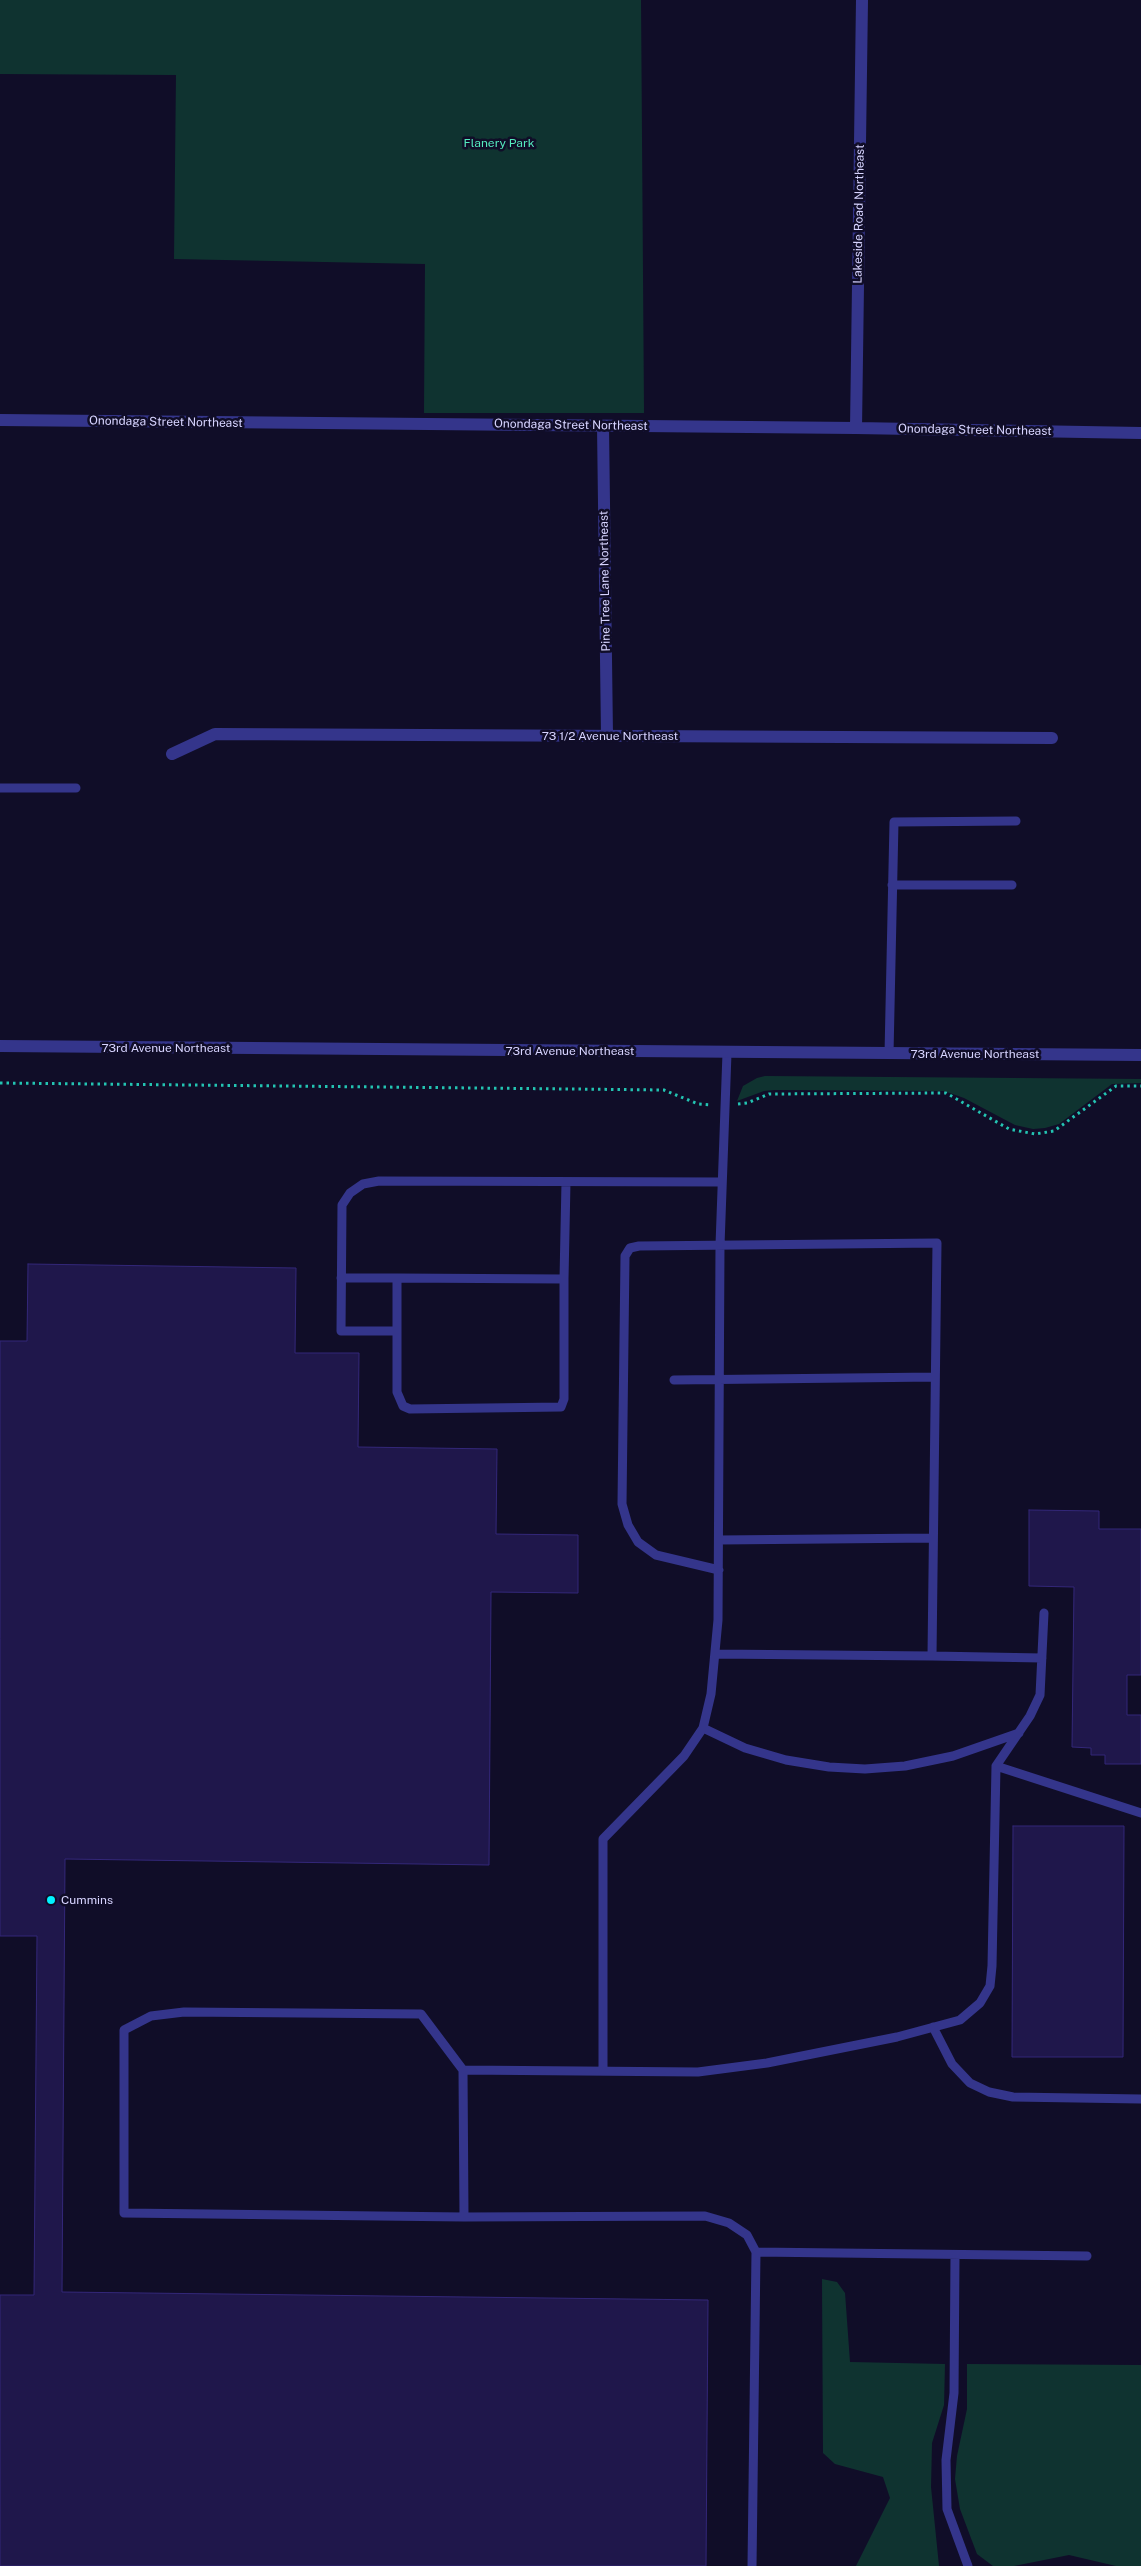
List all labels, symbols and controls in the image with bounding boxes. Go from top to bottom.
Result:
park label: Flanery Park [464,136,534,150]
street label: Lakeside Road Northeast [851,144,867,284]
street label: Onondaga Street Northeast [89,413,243,431]
street label: Onondaga Street Northeast [494,416,648,434]
street label: Onondaga Street Northeast [898,421,1052,439]
street label: Pine Tree Lane Northeast [597,510,613,652]
street label: 73 1/2 Avenue Northeast [542,729,678,743]
street label: 73rd Avenue Northeast [101,1041,231,1055]
street label: 73rd Avenue Northeast [505,1044,635,1058]
street label: 73rd Avenue Northeast [910,1047,1040,1061]
place label: Cummins [61,1893,113,1907]
marker: Cummins [45,1894,57,1906]

